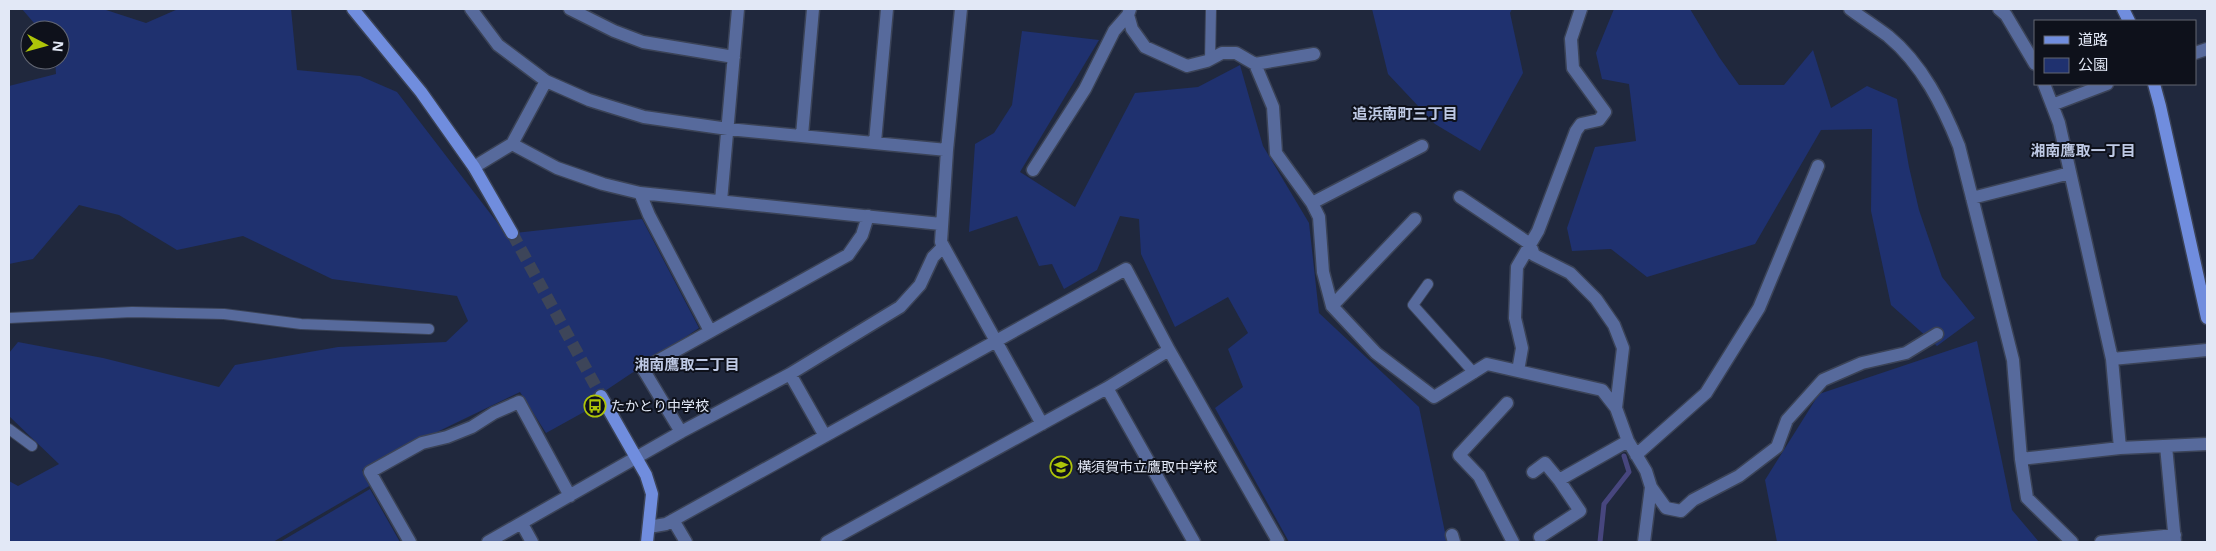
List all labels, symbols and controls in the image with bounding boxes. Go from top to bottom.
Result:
north arrow [20,20,70,70]
legend [2034,20,2196,85]
text: 道路 [2078,29,2108,49]
text: N [48,40,68,53]
text: 公園 [2078,54,2108,74]
district label: 追浜南町三丁目 [1352,103,1458,123]
district label: 湘南鷹取一丁目 [2030,140,2136,160]
district label: 湘南鷹取二丁目 [634,354,740,374]
bus stop icon: たかとり中学校 [583,394,607,418]
place label: たかとり中学校 [611,396,709,415]
school or university icon: 横須賀市立鷹取中学校 [1049,455,1073,479]
place label: 横須賀市立鷹取中学校 [1077,457,1217,476]

